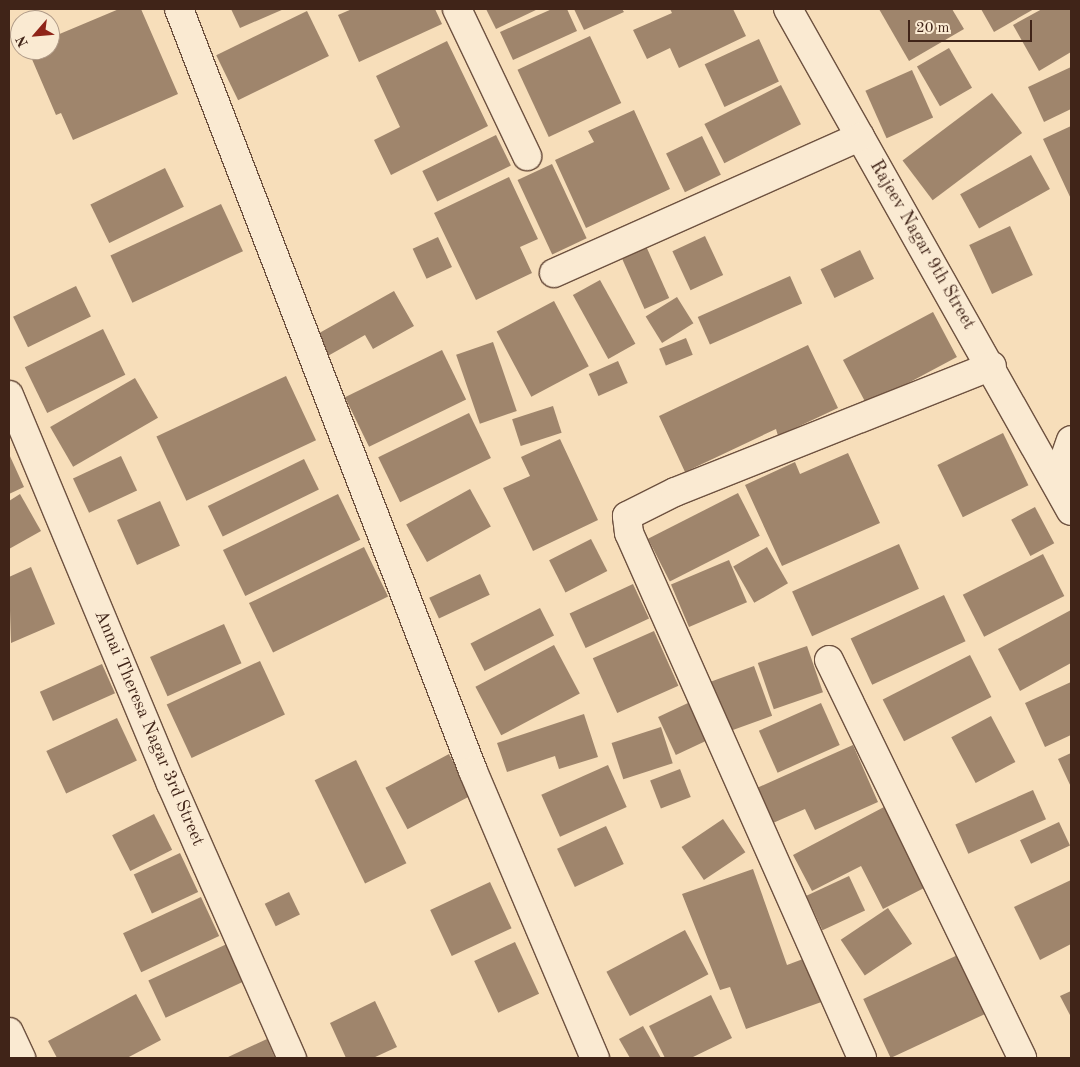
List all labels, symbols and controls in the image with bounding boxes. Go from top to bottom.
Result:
north arrow [10,10,60,60]
scale bar [910,10,1034,42]
text: 20 m [916,21,950,36]
text: N [14,33,31,49]
street label: Rajeev Nagar 9th Street [865,157,979,333]
street label: Annai Theresa Nagar 3rd Street [89,607,209,849]

